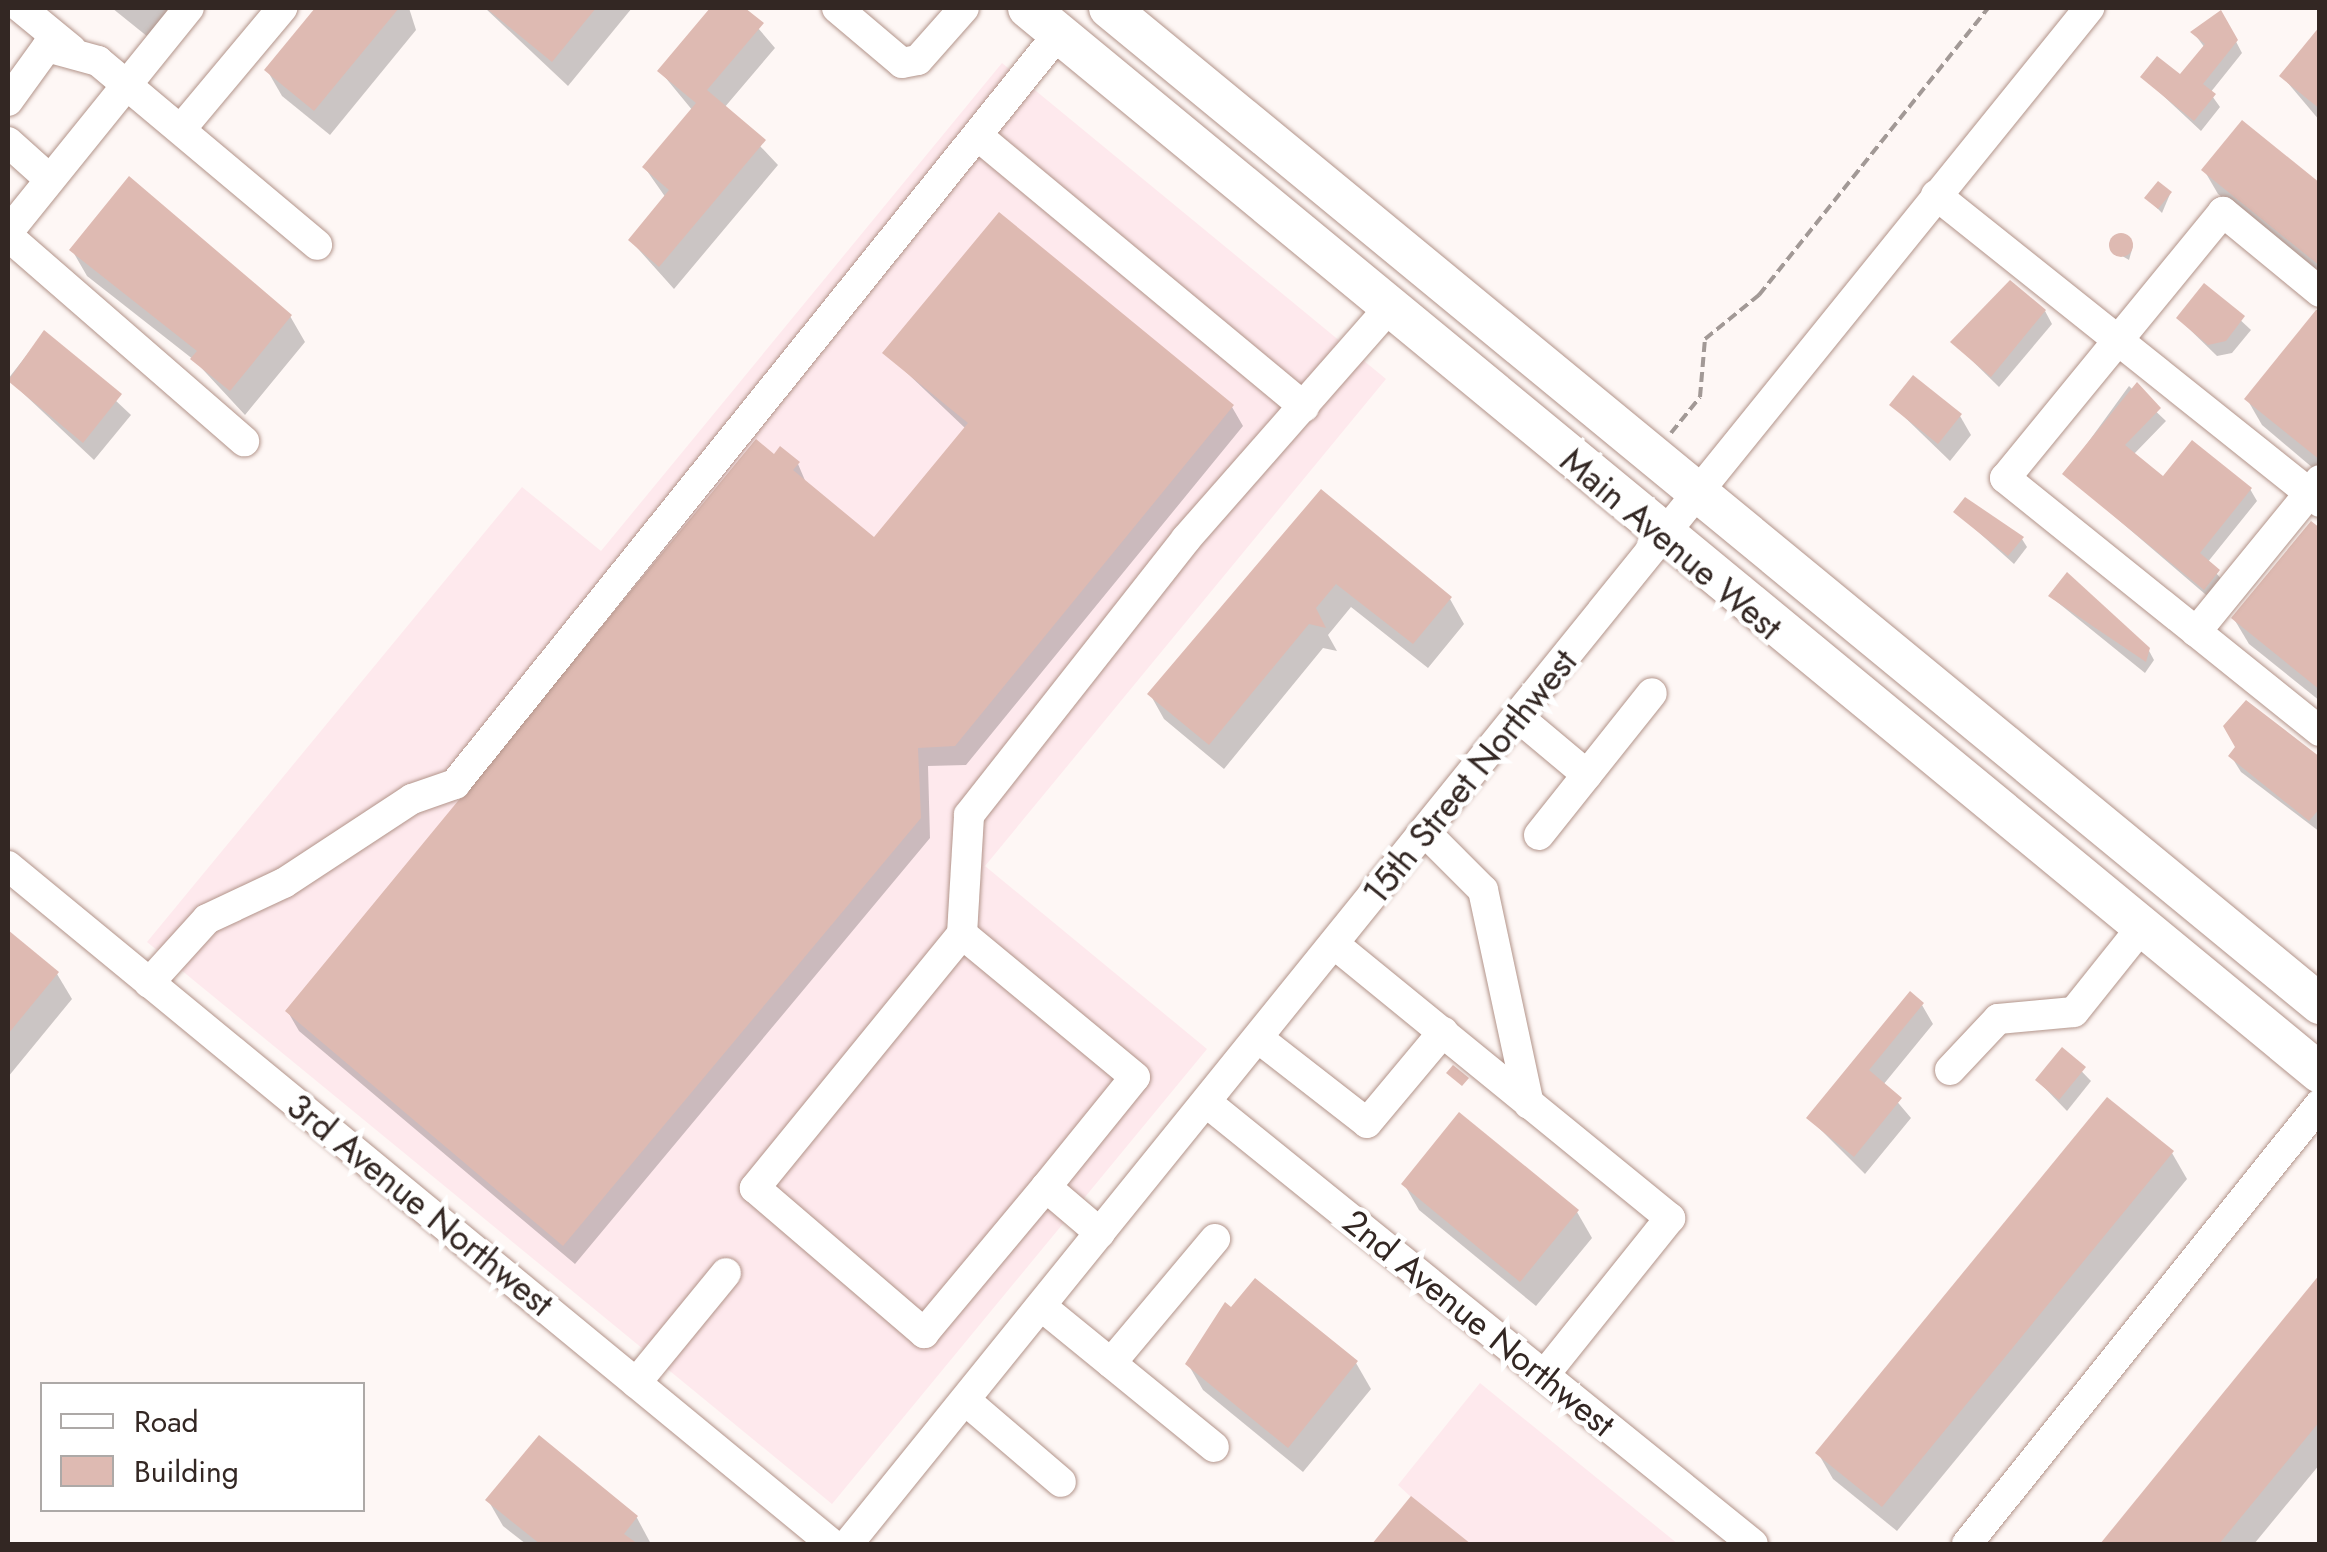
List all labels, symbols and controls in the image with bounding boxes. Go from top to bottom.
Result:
street label: Main Avenue West [1552,440,1790,648]
street label: 15th Street Northwest [1354,641,1586,913]
street label: 3rd Avenue Northwest [279,1085,561,1325]
street label: 2nd Avenue Northwest [1335,1201,1623,1445]
legend [40,1382,365,1512]
text: Road [134,1400,199,1443]
text: Building [134,1450,239,1493]

